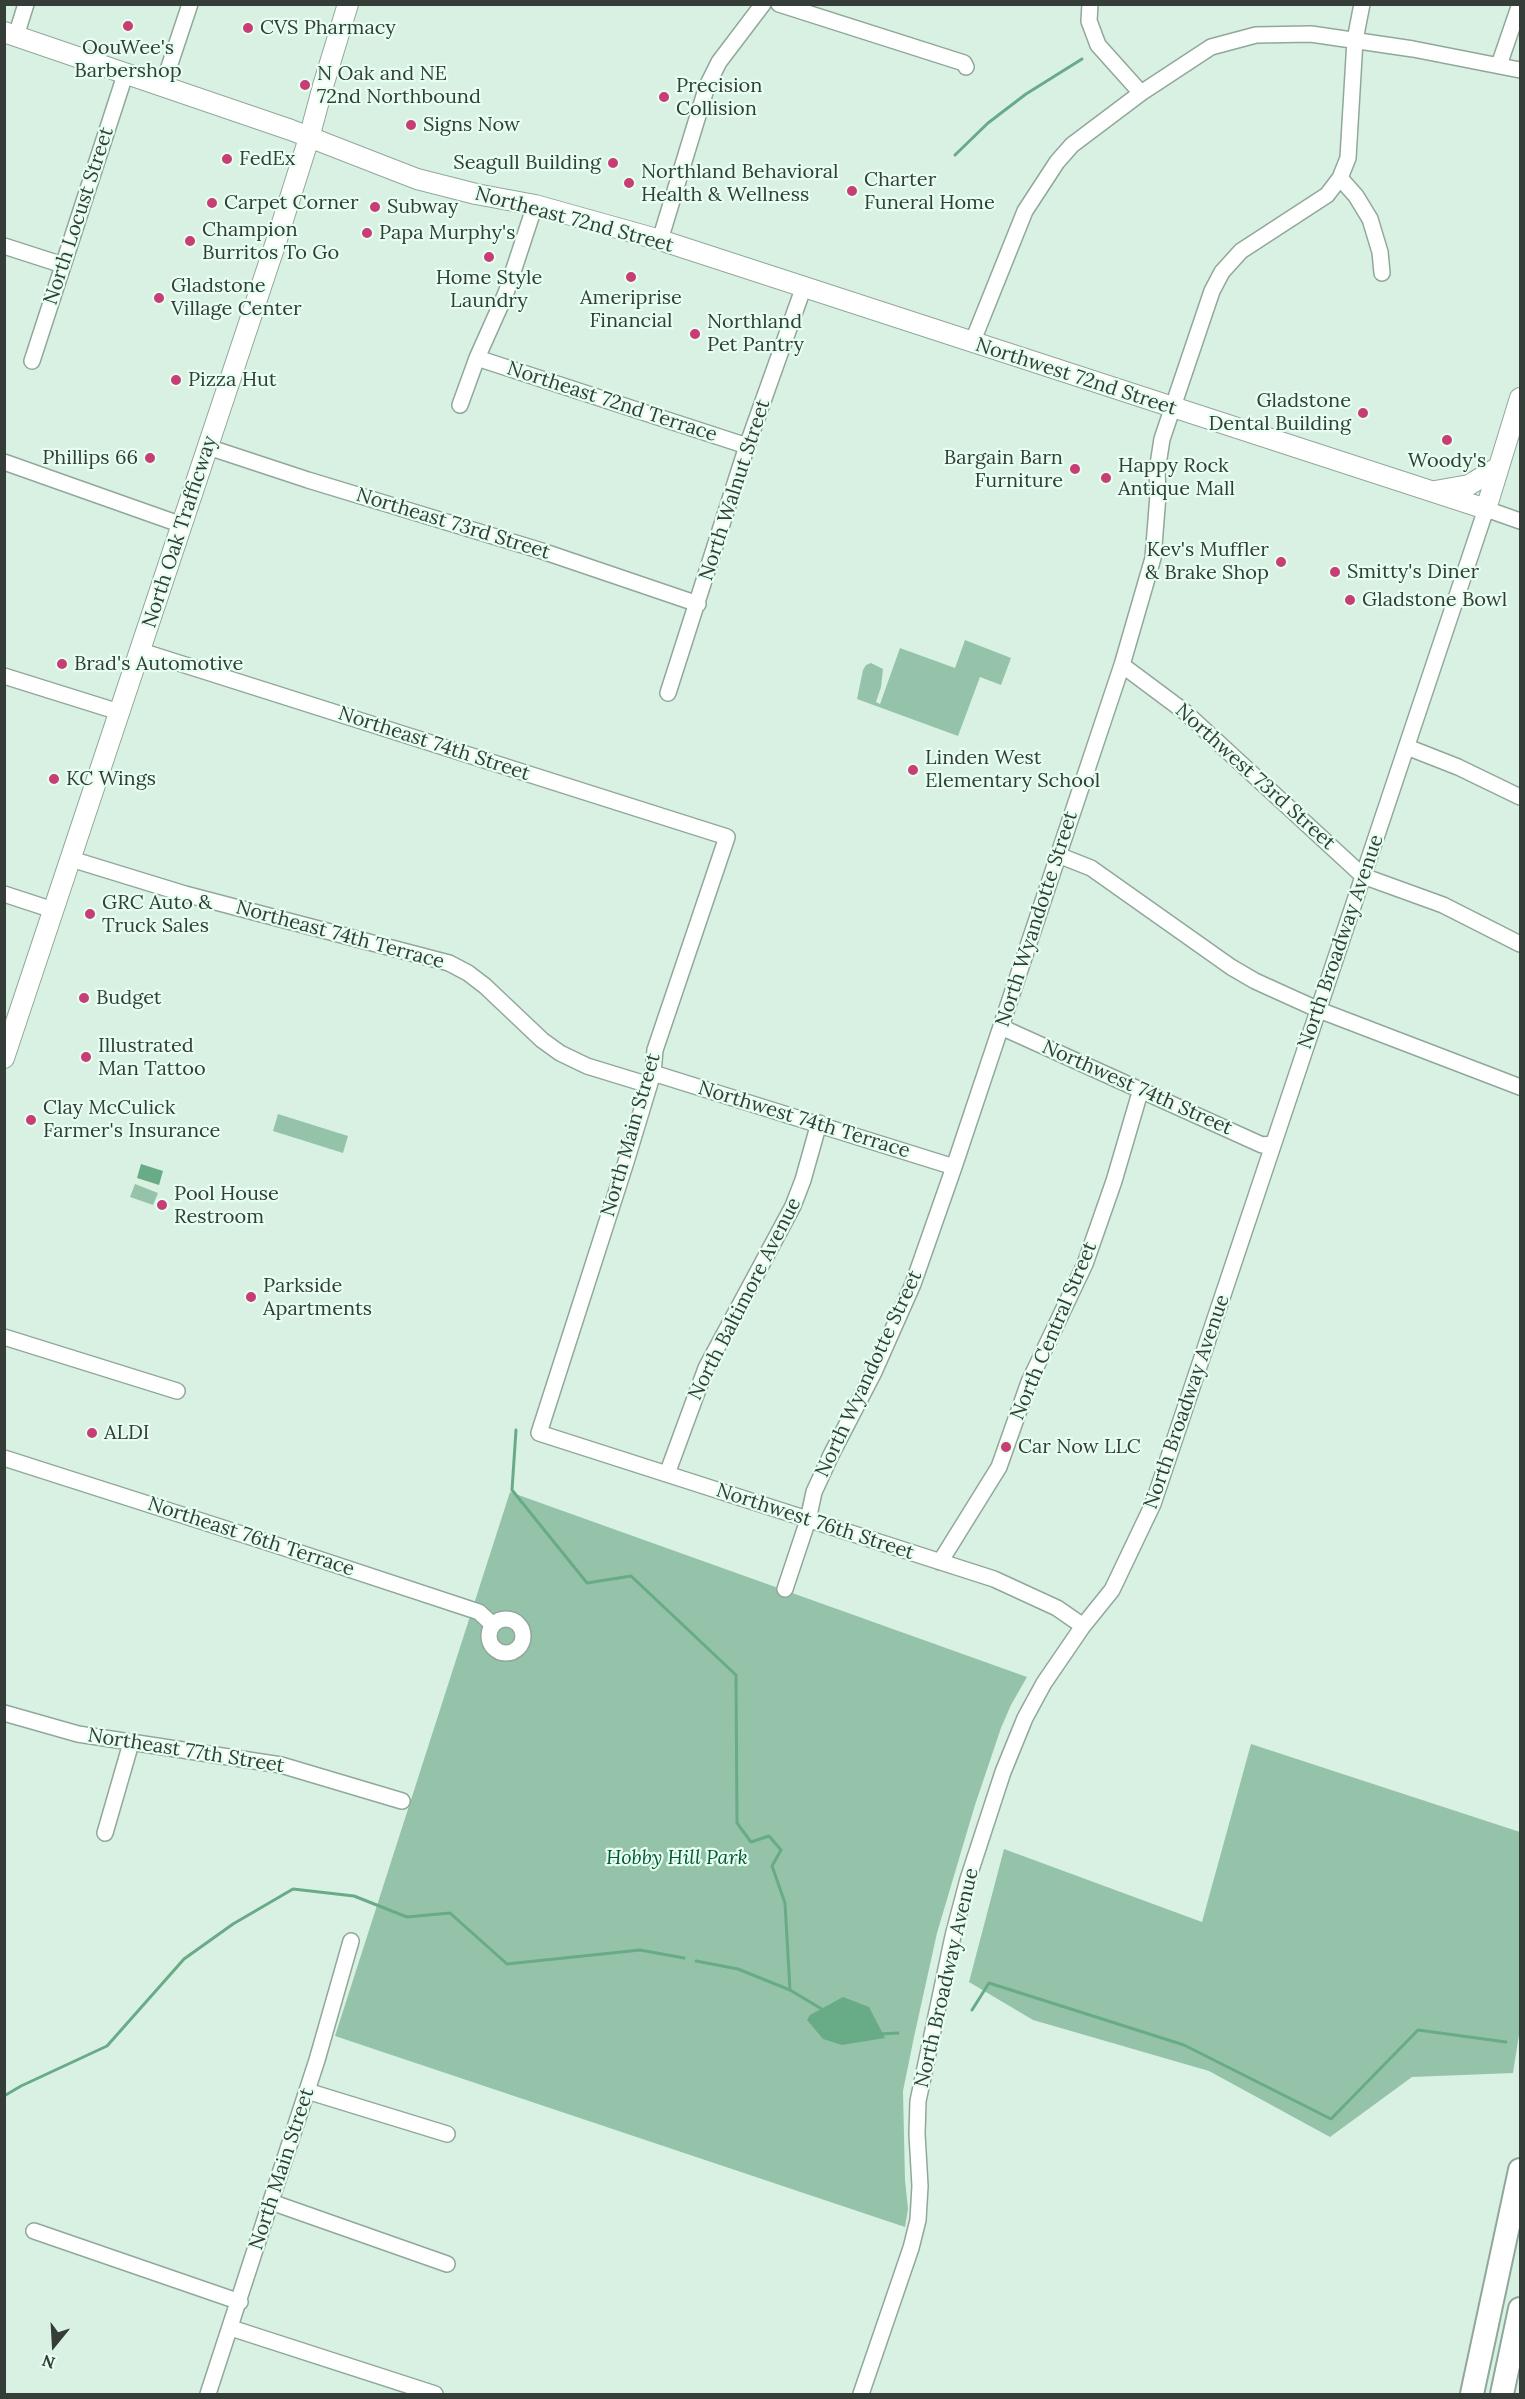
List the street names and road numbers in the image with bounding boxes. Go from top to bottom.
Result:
street label: North Locust Street [39,124,119,308]
street label: Northeast 72nd Street [472,182,676,258]
street label: Northwest 72nd Street [972,333,1180,421]
street label: Northeast 72nd Terrace [504,357,720,447]
street label: North Walnut Street [694,396,776,584]
street label: North Oak Trafficway [138,433,222,631]
street label: Northeast 73rd Street [353,483,553,565]
street label: Northwest 73rd Street [1170,699,1340,855]
street label: Northeast 74th Street [335,702,533,786]
street label: North Wyandotte Street [991,808,1083,1030]
street label: North Broadway Avenue [1293,832,1389,1052]
street label: Northeast 74th Terrace [233,896,447,974]
street label: Northwest 74th Street [1038,1035,1236,1141]
street label: North Main Street [596,1051,666,1219]
street label: Northwest 74th Terrace [695,1076,913,1164]
street label: North Baltimore Avenue [683,1194,807,1404]
street label: North Central Street [1006,1238,1102,1424]
street label: North Wyandotte Street [811,1267,927,1481]
street label: North Broadway Avenue [1139,1292,1235,1512]
street label: Northwest 76th Street [713,1479,917,1565]
street label: Northeast 76th Terrace [145,1492,357,1582]
street label: Northeast 77th Street [86,1724,286,1778]
street label: North Broadway Avenue [910,1866,984,2090]
street label: North Main Street [244,2085,320,2253]

